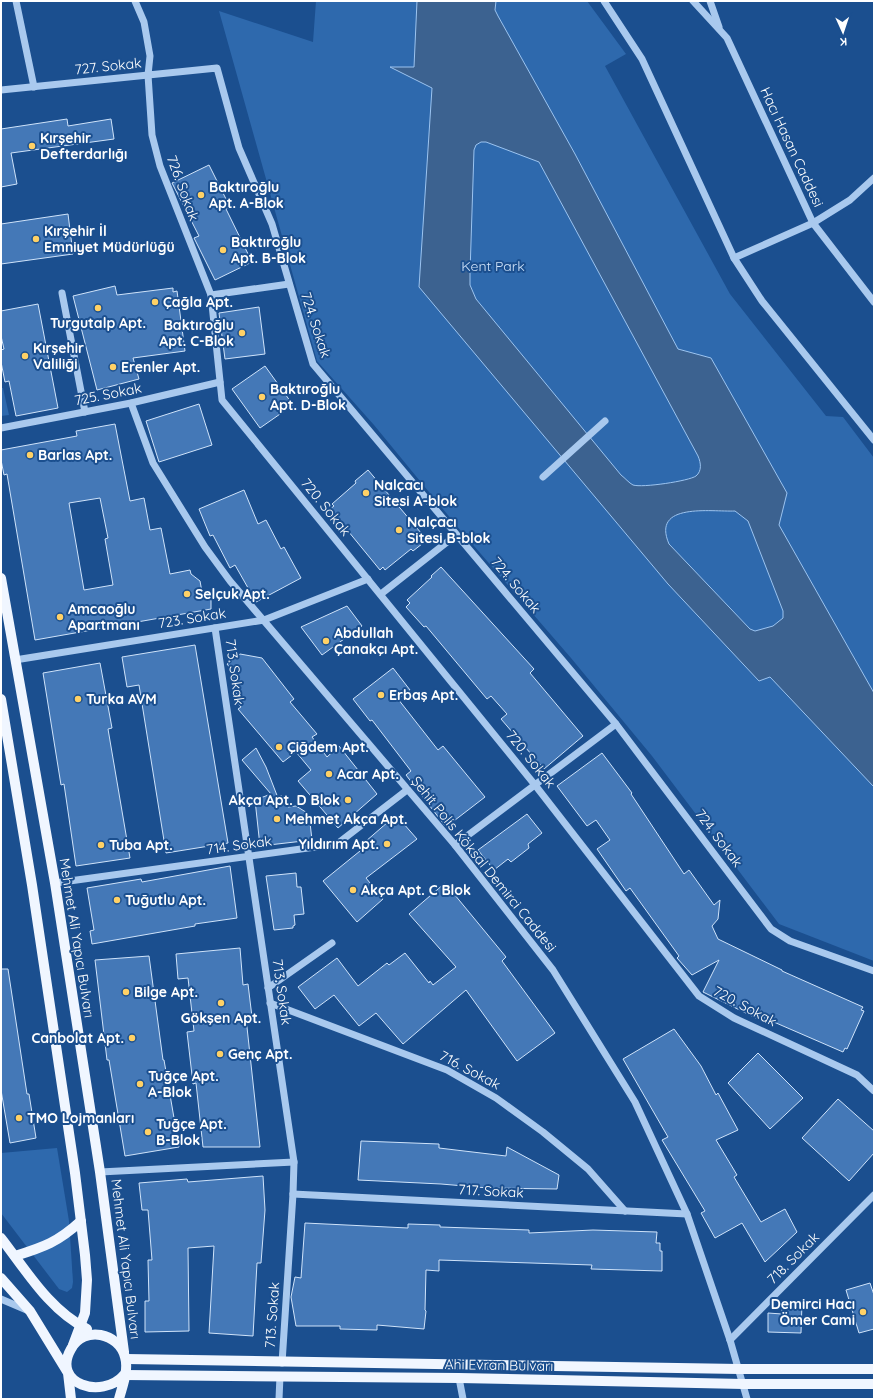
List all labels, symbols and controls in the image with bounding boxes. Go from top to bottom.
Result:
north arrow [823,12,863,52]
text: K [840,35,847,49]
street label: 727. Sokak [74,54,142,78]
street label: Hacı Hasan Caddesi [756,84,828,210]
place label: Kırşehir Defterdarlığı [40,129,127,163]
marker: Kırşehir Defterdarlığı [27,141,37,151]
street label: 726. Sokak [163,153,203,223]
place label: Baktıroğlu Apt. A-Blok [209,178,284,212]
marker: Baktıroğlu Apt. A-Blok [196,190,206,200]
place label: Kırşehir İl Emniyet Müdürlüğü [44,222,175,256]
place label: Baktıroğlu Apt. B-Blok [231,233,306,267]
marker: Kırşehir İl Emniyet Müdürlüğü [31,234,41,244]
marker: Baktıroğlu Apt. B-Blok [218,245,228,255]
park label: Kent Park [461,257,525,275]
street label: 724. Sokak [297,290,335,360]
place label: Çağla Apt. [163,293,233,311]
marker: Çağla Apt. [150,297,160,307]
marker: Turgutalp Apt. [93,303,103,313]
place label: Turgutalp Apt. [50,314,146,332]
place label: Baktıroğlu Apt. C-Blok [159,316,234,350]
marker: Baktıroğlu Apt. C-Blok [237,328,247,338]
place label: Kırşehir Valiliği [33,339,84,373]
marker: Kırşehir Valiliği [20,351,30,361]
place label: Erenler Apt. [121,358,200,376]
marker: Erenler Apt. [108,362,118,372]
street label: 725. Sokak [73,379,143,409]
place label: Baktıroğlu Apt. D-Blok [270,380,346,414]
marker: Baktıroğlu Apt. D-Blok [257,392,267,402]
place label: Barlas Apt. [38,446,112,464]
marker: Barlas Apt. [25,450,35,460]
street label: 720. Sokak [297,474,355,540]
place label: Nalçacı Sitesi A-blok [374,476,457,510]
marker: Nalçacı Sitesi A-blok [361,488,371,498]
place label: Nalçacı Sitesi B-blok [407,513,490,547]
marker: Nalçacı Sitesi B-blok [394,525,404,535]
street label: 724. Sokak [487,553,545,617]
place label: Selçuk Apt. [195,585,270,603]
marker: Selçuk Apt. [182,589,192,599]
place label: Amcaoğlu Apartmanı [68,600,140,634]
street label: 723. Sokak [157,604,227,632]
marker: Amcaoğlu Apartmanı [55,612,65,622]
place label: Abdullah Çanakçı Apt. [334,624,418,658]
marker: Abdullah Çanakçı Apt. [321,636,331,646]
street label: 713. Sokak [221,638,249,706]
place label: Erbaş Apt. [389,686,458,704]
place label: Turka AVM [86,690,157,708]
marker: Erbaş Apt. [376,690,386,700]
marker: Turka AVM [73,694,83,704]
street label: 720. Sokak [502,726,560,792]
place label: Çiğdem Apt. [287,738,369,756]
marker: Çiğdem Apt. [274,742,284,752]
place label: Acar Apt. [337,765,399,783]
marker: Acar Apt. [324,769,334,779]
street label: Şehit Polis Köksal Demirci Caddesi [407,772,561,956]
place label: Akça Apt. D Blok [229,791,340,809]
marker: Akça Apt. D Blok [343,795,353,805]
street label: 724. Sokak [691,805,747,871]
place label: Mehmet Akça Apt. [285,810,408,828]
marker: Mehmet Akça Apt. [272,814,282,824]
street label: 714. Sokak [205,831,273,859]
place label: Yıldırım Apt. [298,835,379,853]
place label: Tuba Apt. [109,836,173,854]
marker: Yıldırım Apt. [382,839,392,849]
marker: Tuba Apt. [96,840,106,850]
street label: Mehmet Ali Yapıcı Bulvarı [55,857,99,1019]
place label: Akça Apt. C Blok [361,881,471,899]
marker: Akça Apt. C Blok [348,885,358,895]
place label: Tuğutlu Apt. [125,891,206,909]
marker: Tuğutlu Apt. [112,895,122,905]
street label: 713. Sokak [268,958,296,1026]
street label: 720. Sokak [710,982,780,1030]
place label: Bilge Apt. [134,983,198,1001]
marker: Bilge Apt. [121,987,131,997]
marker: Gökşen Apt. [216,998,226,1008]
place label: Gökşen Apt. [181,1009,261,1027]
place label: Canbolat Apt. [31,1029,124,1047]
marker: Canbolat Apt. [127,1033,137,1043]
place label: Genç Apt. [228,1045,293,1063]
street label: 716. Sokak [436,1046,504,1094]
marker: Genç Apt. [215,1049,225,1059]
place label: Tuğçe Apt. A-Blok [148,1067,219,1101]
marker: Tuğçe Apt. A-Blok [135,1079,145,1089]
place label: TMO Lojmanları [27,1109,134,1127]
marker: TMO Lojmanları [14,1113,24,1123]
place label: Tuğçe Apt. B-Blok [156,1115,227,1149]
marker: Tuğçe Apt. B-Blok [143,1127,153,1137]
street label: Mehmet Ali Yapıcı Bulvarı [107,1178,145,1340]
street label: 717. Sokak [458,1180,524,1202]
street label: 718. Sokak [763,1228,823,1288]
street label: 713. Sokak [261,1281,283,1349]
place label: Demirci Hacı Ömer Cami [771,1295,855,1329]
marker: Demirci Hacı Ömer Cami [858,1307,868,1317]
street label: Ahi Evran Bulvarı [444,1355,554,1375]

